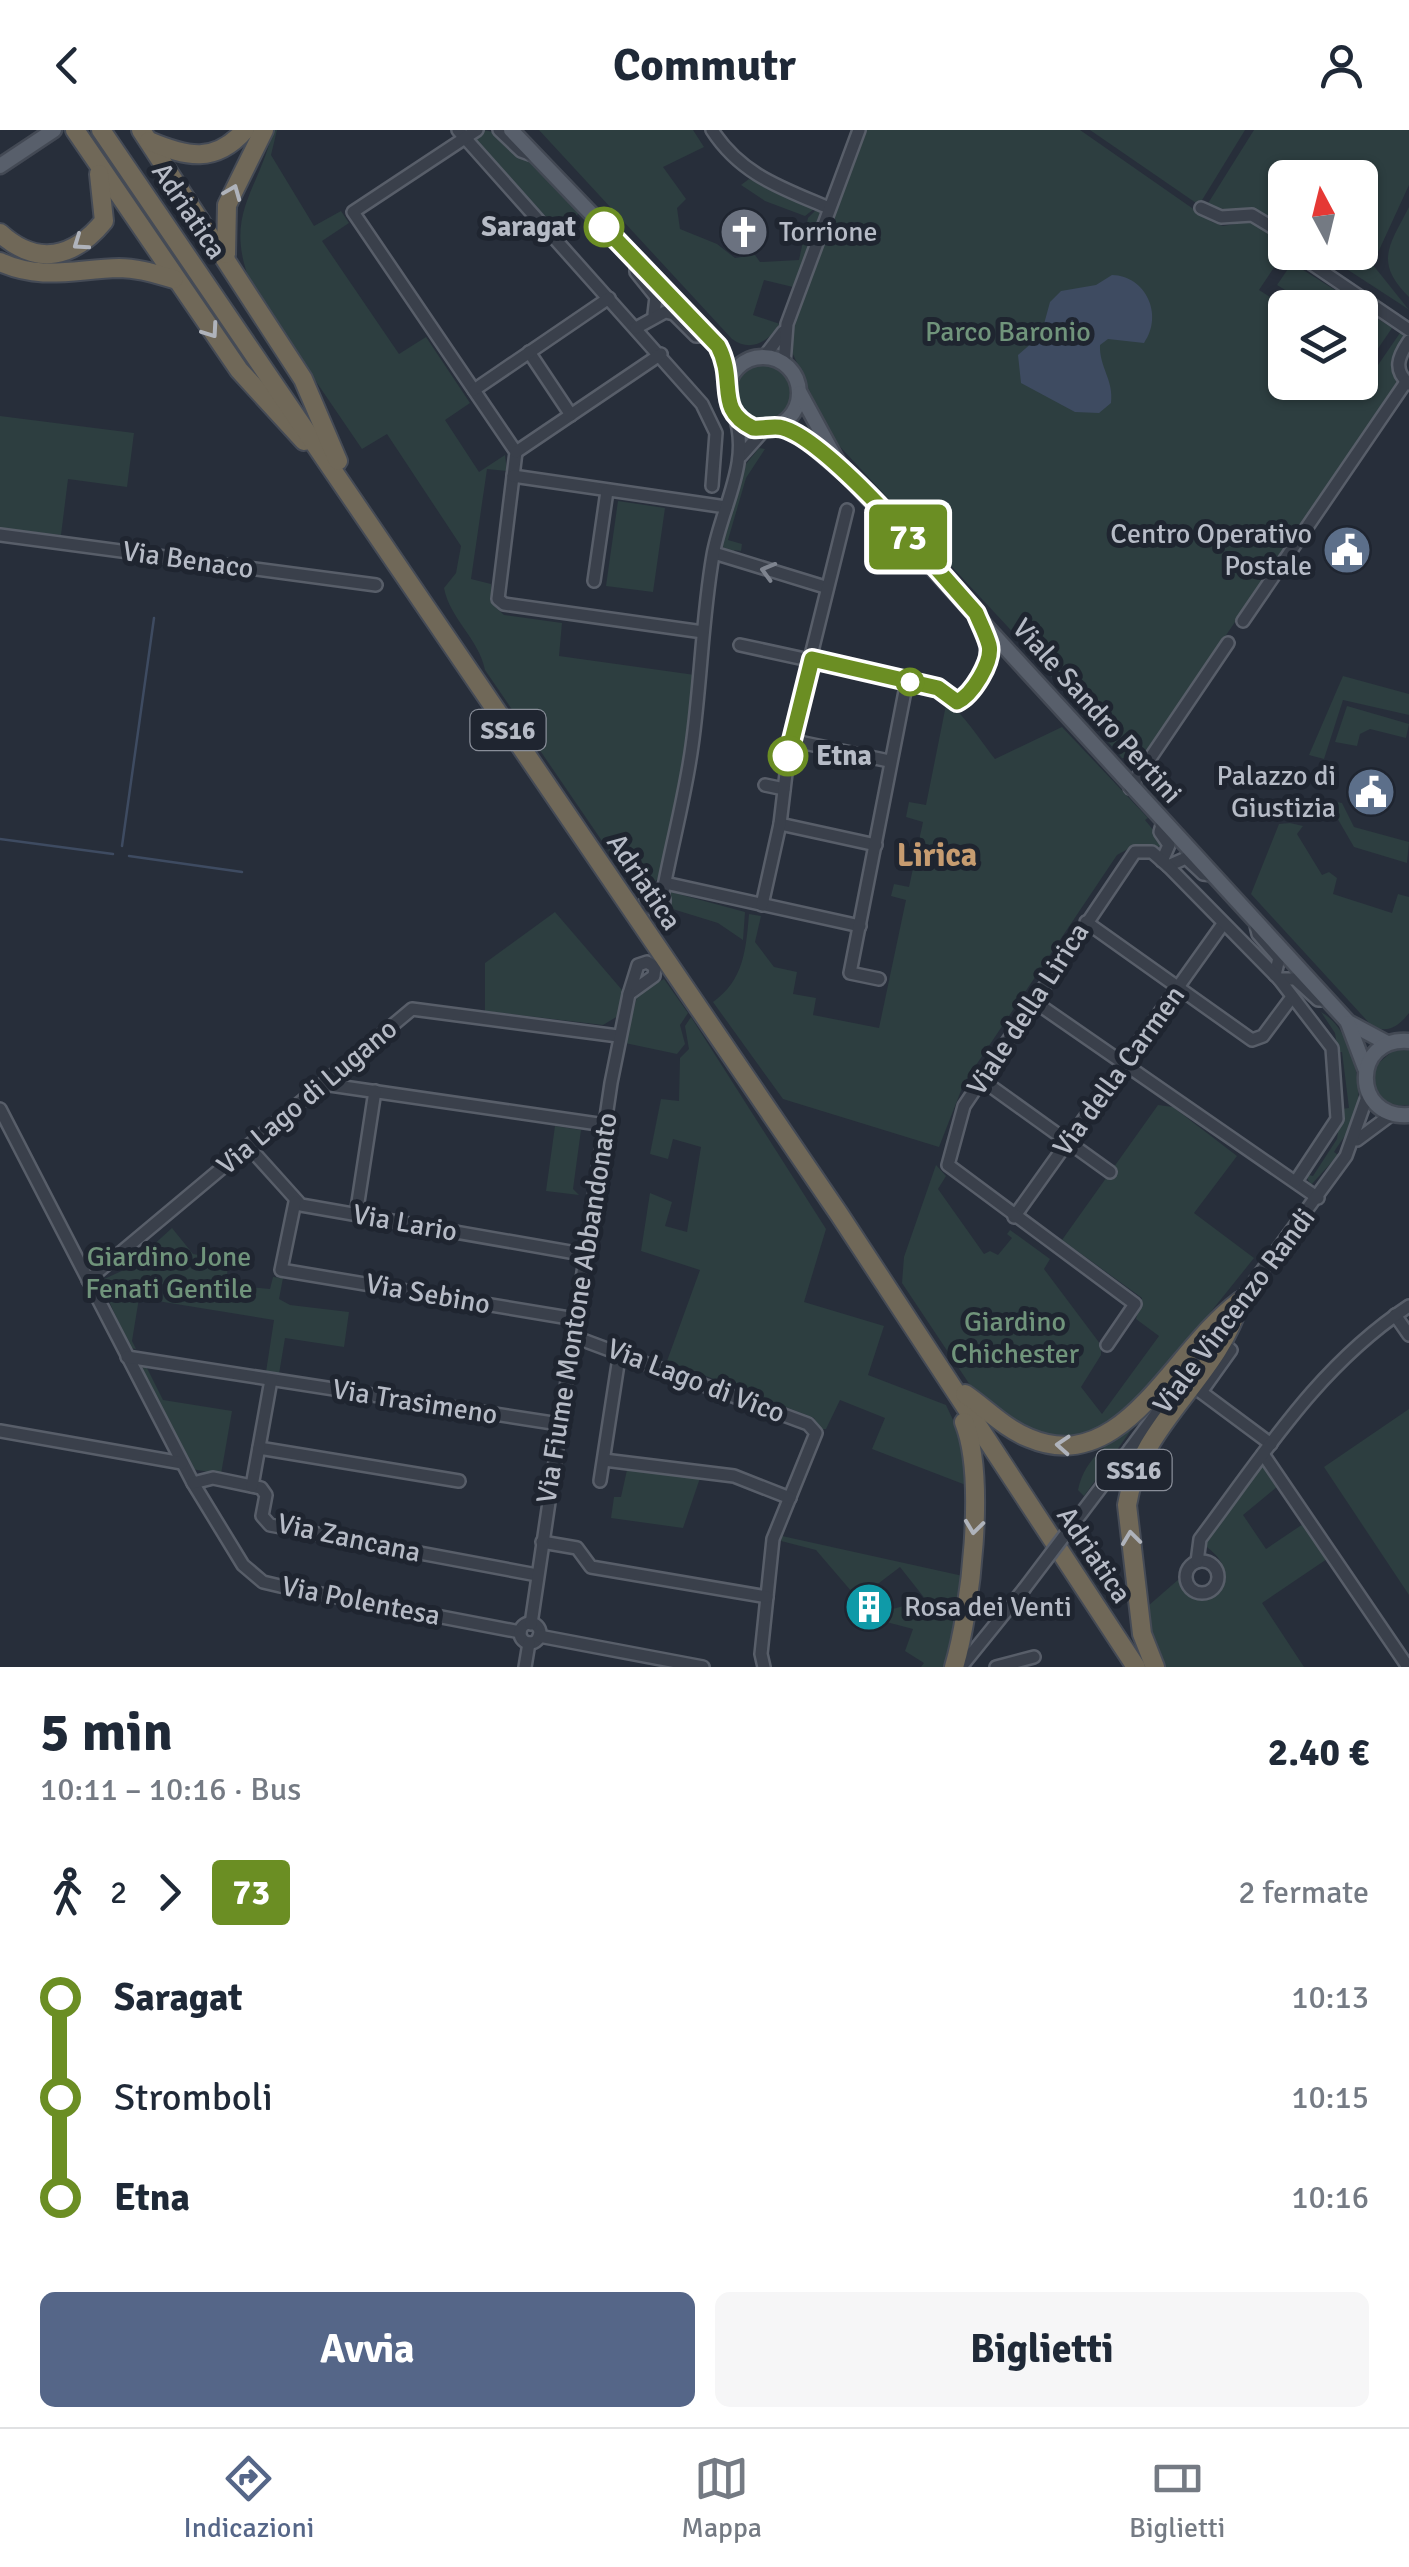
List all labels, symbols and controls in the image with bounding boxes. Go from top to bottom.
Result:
icon: back [40,38,95,93]
text: Commutr [613,38,796,93]
icon: person [1314,38,1369,93]
street label: Adriatica [144,156,234,266]
north arrow [1268,160,1378,270]
map controls [1268,160,1378,400]
one-way arrow [221,184,241,202]
church icon: Torrione [718,206,770,258]
marker: Saragat [585,208,623,246]
place label: Saragat [481,210,577,244]
place label: Torrione [779,215,878,249]
one-way arrow [73,231,91,249]
button: layers [1268,290,1378,400]
park label: Parco Baronio [925,315,1091,349]
one-way arrow [199,320,218,339]
line badge: 73 [863,504,953,570]
text: 73 [889,516,927,559]
place label: Centro Operativo Postale [1110,517,1312,583]
public building icon: Centro Operativo Postale [1321,524,1373,576]
street label: Via Benaco [120,534,256,586]
one-way arrow [761,562,778,583]
street label: Viale Sandro Pertini [1005,612,1189,810]
unlabelled marker [897,669,923,695]
road number: SS16 [470,710,546,750]
marker: Etna [769,737,807,775]
place label: Etna [816,739,872,773]
place label: Palazzo di Giustizia [1216,759,1336,825]
public building icon: Palazzo di Giustizia [1345,766,1397,818]
street label: Adriatica [599,827,689,937]
district label: Lirica [897,836,977,875]
street label: Viale della Lirica [960,916,1096,1102]
street label: Via della Carmen [1046,979,1192,1163]
street label: Via Lago di Lugano [210,1012,404,1182]
street label: Via Fiume Montone Abbandonato [529,1110,625,1506]
street label: Via Lario [350,1197,460,1249]
street label: Viale Vincenzo Randi [1146,1202,1322,1420]
park label: Giardino Jone Fenati Gentile [85,1240,253,1306]
street label: Via Sebino [363,1266,493,1322]
park label: Giardino Chichester [951,1305,1080,1371]
street label: Via Lago di Vico [602,1331,790,1431]
street label: Via Trasimeno [330,1372,500,1432]
one-way arrow [1054,1435,1070,1457]
road number: SS16 [1096,1450,1172,1490]
street label: Adriatica [1049,1500,1139,1610]
street label: Via Zancana [274,1506,424,1570]
one-way arrow [964,1518,985,1535]
one-way arrow [1121,1529,1142,1545]
street label: Via Polentesa [279,1569,443,1633]
building icon: Rosa dei Venti [843,1581,895,1633]
place label: Rosa dei Venti [904,1590,1072,1624]
text: 5 min [40,1698,173,1766]
text: 2.40 € [1268,1729,1369,1776]
text: 10:11 – 10:16 · Bus [40,1770,301,1809]
icon: walk [40,1865,95,1920]
icon: forward [142,1865,197,1920]
text: 73 [232,1871,270,1914]
text: 2 [110,1873,127,1912]
text: 2 fermate [1238,1873,1369,1912]
text: Saragat [114,1974,243,2021]
text: 10:13 [1291,1978,1369,2017]
text: Stromboli [114,2074,273,2121]
text: 10:15 [1291,2078,1369,2117]
text: Etna [114,2174,190,2221]
text: 10:16 [1291,2178,1369,2217]
button: Avvia [40,2292,695,2407]
button: Biglietti [715,2292,1369,2407]
tab: Indicazioni [184,2451,314,2545]
tab: Mappa [681,2451,762,2545]
tab: Biglietti [1129,2451,1225,2545]

